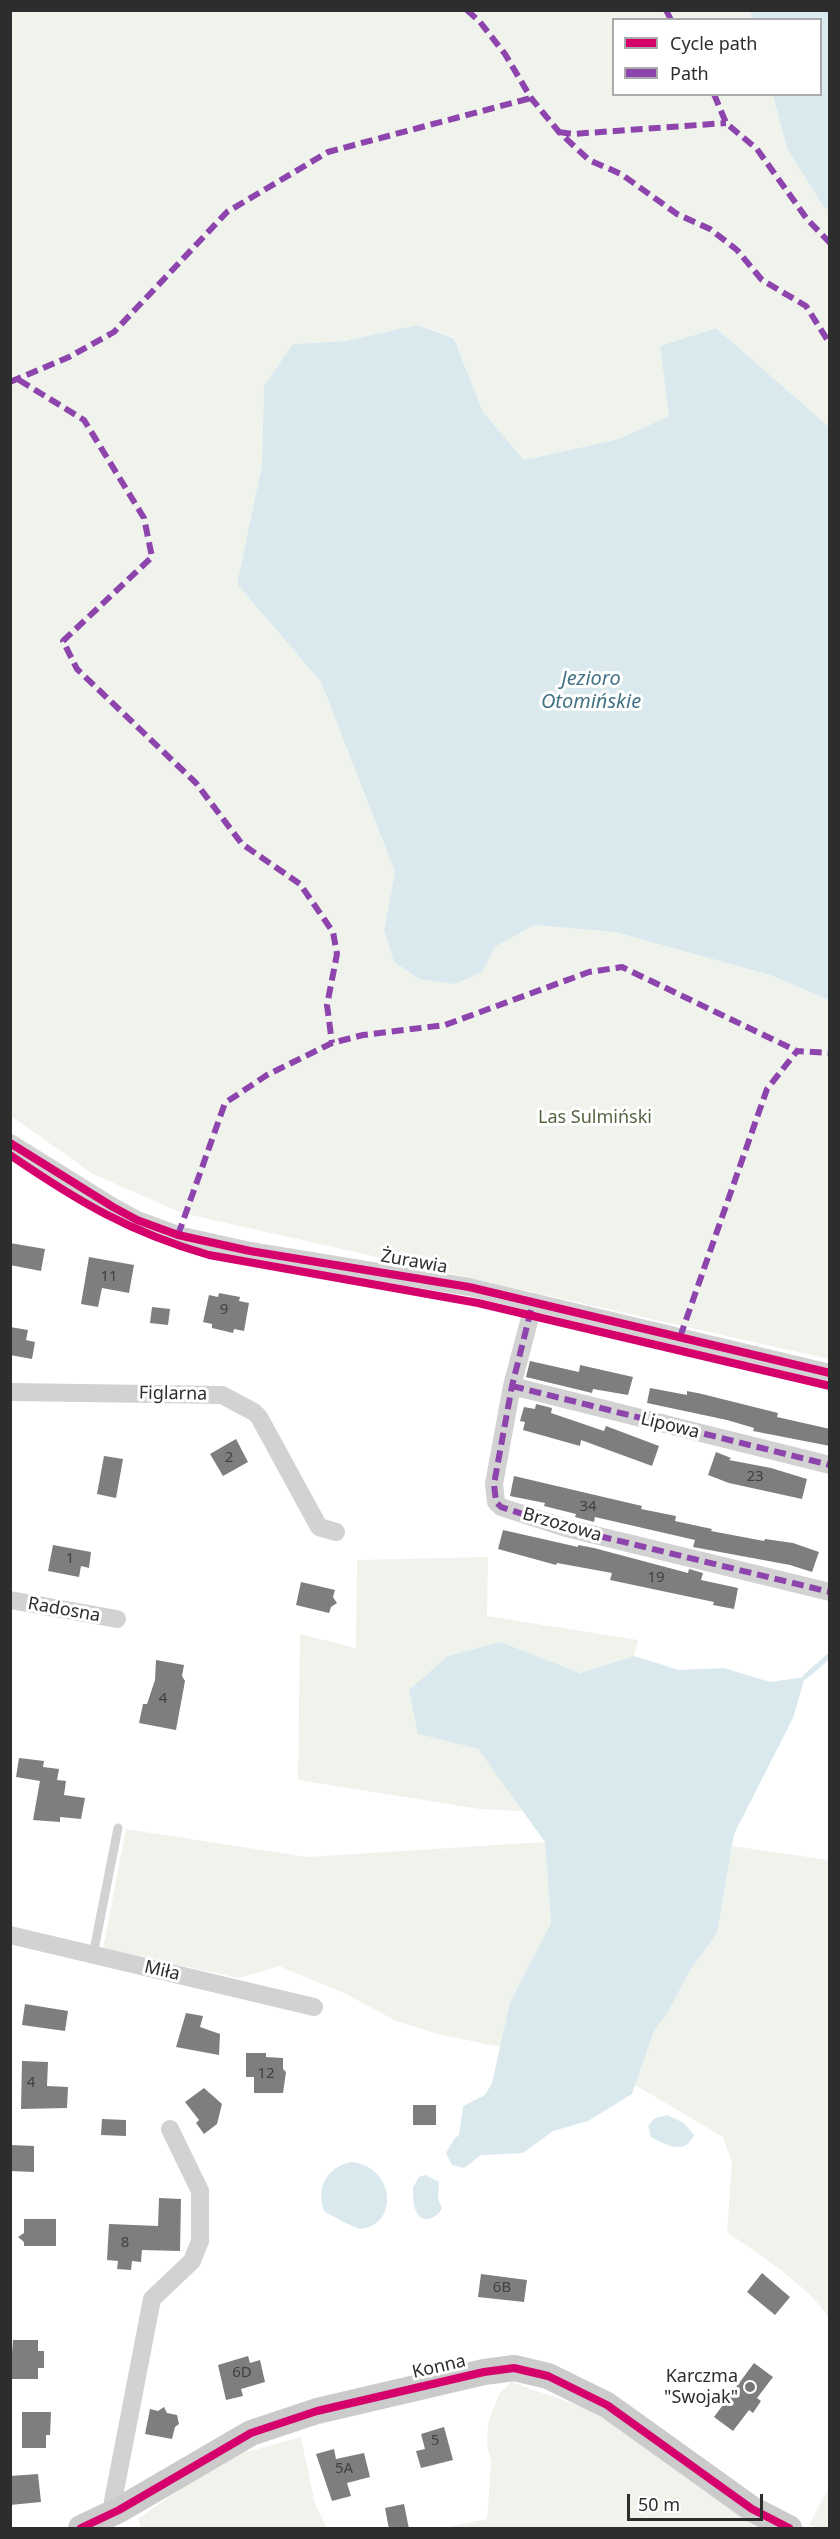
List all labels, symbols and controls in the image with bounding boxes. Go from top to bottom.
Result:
legend [612,18,822,96]
text: Cycle path [670,31,757,55]
text: Path [670,61,709,85]
water label: Jezioro Otomińskie [541,667,641,714]
park label: Las Sulmiński [538,1107,652,1129]
street label: Żurawia [379,1246,449,1278]
house number: 11 [100,1268,118,1286]
house number: 9 [220,1301,228,1319]
street label: Figlarna [139,1383,207,1405]
street label: Lipowa [638,1408,702,1444]
house number: 2 [225,1449,233,1467]
house number: 23 [746,1468,764,1486]
house number: 34 [579,1498,597,1516]
street label: Brzozowa [520,1503,604,1547]
house number: 1 [66,1550,74,1568]
house number: 19 [647,1569,665,1587]
street label: Radosna [26,1593,102,1627]
house number: 4 [159,1690,167,1708]
street label: Miła [142,1956,182,1986]
house number: 12 [257,2065,275,2083]
house number: 4 [27,2074,35,2092]
house number: 8 [121,2234,129,2252]
house number: 6B [493,2279,511,2297]
street label: Konna [410,2350,468,2384]
house number: 6D [232,2364,252,2382]
place label: Karczma "Swojak" [664,2366,738,2408]
marker: Karczma "Swojak" [743,2380,757,2394]
house number: 5 [431,2432,439,2450]
house number: 5A [335,2460,353,2478]
scale bar [630,2482,766,2520]
text: 50 m [638,2492,680,2516]

